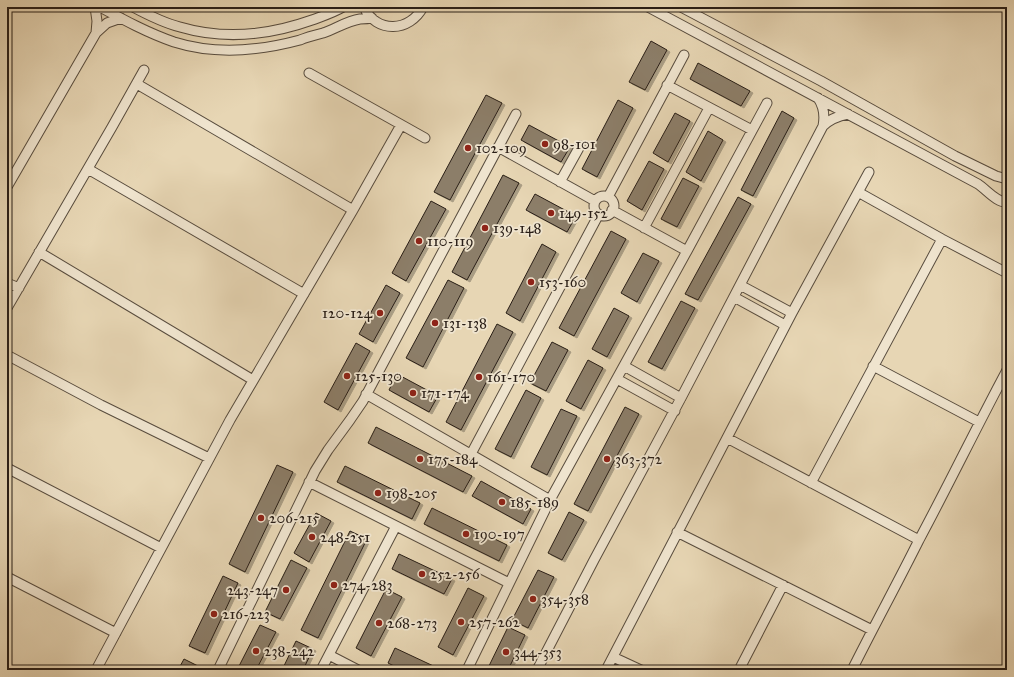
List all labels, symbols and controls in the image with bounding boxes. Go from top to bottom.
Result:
place label: 98-101 [553,135,596,153]
place label: 102-109 [476,139,527,157]
marker: 98-101 [540,139,550,149]
marker: 102-109 [463,143,473,153]
place label: 149-152 [559,204,608,222]
marker: 149-152 [546,208,556,218]
place label: 139-148 [493,219,541,237]
marker: 139-148 [480,223,490,233]
place label: 110-119 [427,232,473,250]
marker: 110-119 [414,236,424,246]
place label: 153-160 [539,273,586,291]
marker: 153-160 [526,277,536,287]
place label: 120-124 [322,304,373,322]
marker: 120-124 [375,308,385,318]
place label: 131-138 [443,314,487,332]
marker: 131-138 [430,318,440,328]
place label: 125-130 [355,367,402,385]
place label: 161-170 [487,368,535,386]
marker: 125-130 [342,371,352,381]
marker: 161-170 [474,372,484,382]
place label: 171-174 [421,384,470,402]
marker: 171-174 [408,388,418,398]
place label: 175-184 [428,450,478,468]
place label: 363-372 [615,450,663,468]
marker: 175-184 [415,454,425,464]
marker: 363-372 [602,454,612,464]
place label: 198-205 [386,484,437,502]
marker: 198-205 [373,488,383,498]
place label: 185-189 [510,493,559,511]
marker: 185-189 [497,497,507,507]
place label: 206-215 [269,509,319,527]
marker: 206-215 [256,513,266,523]
place label: 190-197 [474,525,525,543]
place label: 248-251 [320,528,370,546]
marker: 190-197 [461,529,471,539]
marker: 248-251 [307,532,317,542]
place label: 252-256 [430,565,481,583]
marker: 252-256 [417,569,427,579]
place label: 274-283 [342,576,393,594]
marker: 274-283 [329,580,339,590]
place label: 243-247 [227,581,278,599]
marker: 243-247 [281,585,291,595]
place label: 354-358 [541,590,589,608]
marker: 354-358 [528,594,538,604]
place label: 216-223 [222,605,270,623]
marker: 216-223 [209,609,219,619]
place label: 257-262 [469,613,521,631]
place label: 268-273 [387,614,437,632]
marker: 257-262 [456,617,466,627]
marker: 268-273 [374,618,384,628]
place label: 238-242 [264,642,315,660]
place label: 344-353 [514,643,562,661]
marker: 238-242 [251,646,261,656]
marker: 344-353 [501,647,511,657]

